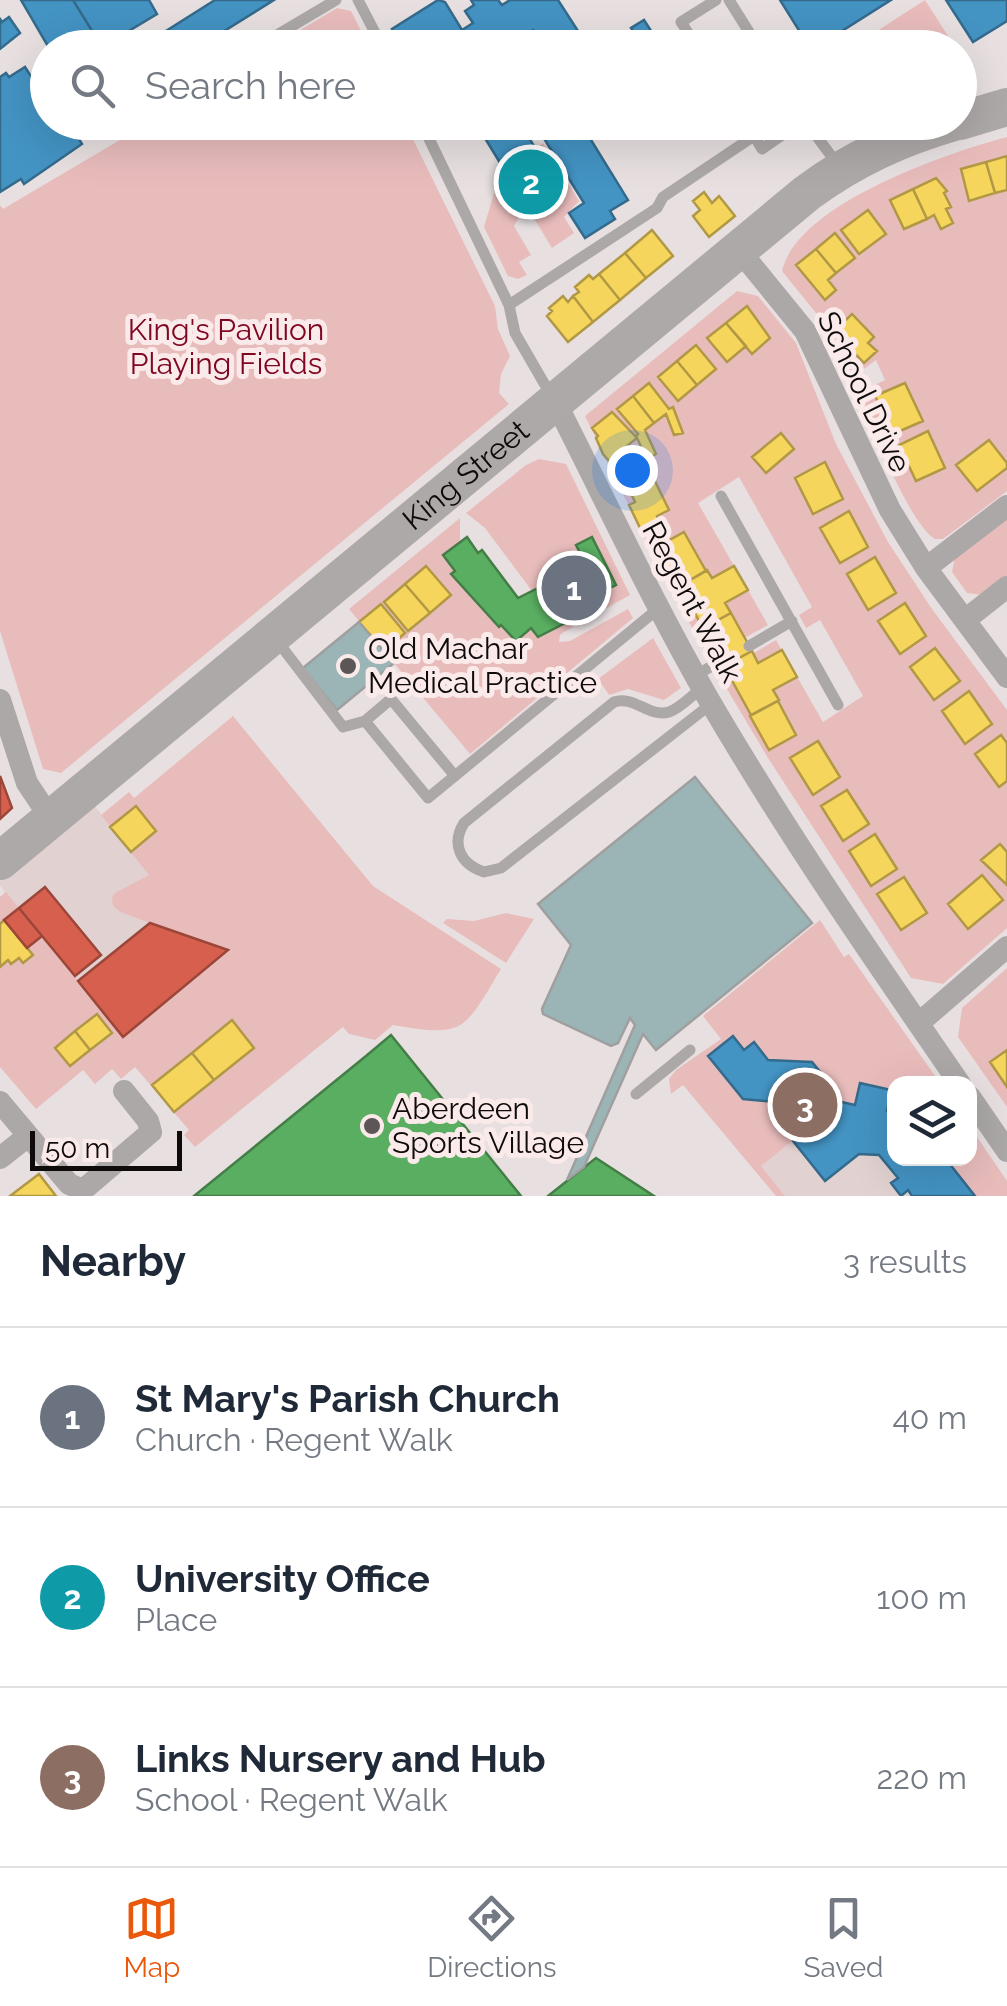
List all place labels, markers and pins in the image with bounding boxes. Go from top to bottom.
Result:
pin: 2 [498,144,564,220]
pin: 1 [542,550,606,626]
place label: Old Machar Medical Practice [368,631,597,700]
marker: Old Machar Medical Practice [337,655,359,677]
pin: 3 [772,1068,838,1142]
place label: Aberdeen Sports Village [392,1091,584,1160]
marker: Aberdeen Sports Village [361,1115,383,1137]

